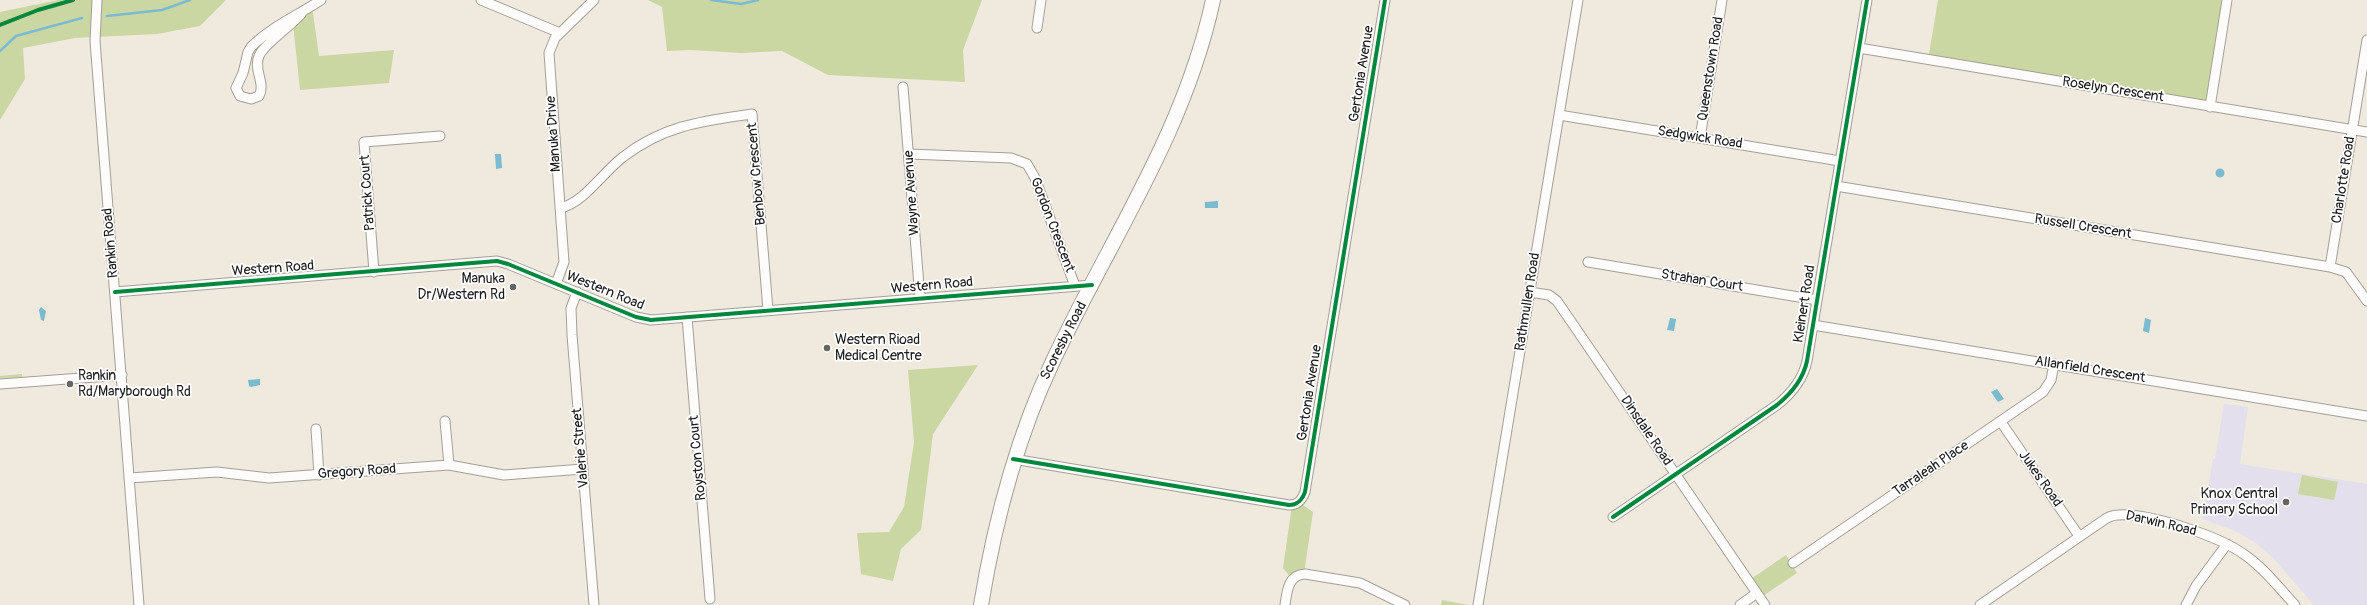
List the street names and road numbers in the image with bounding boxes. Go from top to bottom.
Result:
street label: Queenstown Road [1694,16,1728,122]
street label: Gertonia Avenue [1346,25,1378,123]
street label: Roselyn Crescent [2061,74,2165,106]
street label: Manuka Drive [543,95,565,173]
street label: Benbow Crescent [744,122,770,226]
street label: Sedgwick Road [1656,123,1744,153]
street label: Charlotte Road [2329,135,2359,225]
street label: Wayne Avenue [901,150,923,236]
street label: Patrick Court [357,154,379,232]
street label: Gordon Crescent [1026,175,1078,275]
street label: Rankin Road [100,207,122,279]
street label: Russell Crescent [2033,211,2133,243]
street label: Rathmullen Road [1512,252,1544,352]
street label: Western Road [231,258,315,280]
street label: Kleinert Road [1791,264,1819,344]
street label: Strahan Court [1660,266,1744,296]
street label: Western Road [564,268,646,314]
street label: Western Road [890,274,974,298]
street label: Scoresby Road [1037,299,1091,383]
street label: Gertonia Avenue [1294,344,1326,442]
street label: Allanfield Crescent [2033,353,2147,387]
street label: Dinsdale Road [1616,393,1676,469]
street label: Valerie Street [569,407,593,489]
street label: Royston Court [686,415,710,501]
street label: Tarraleah Place [1890,437,1972,501]
street label: Jukes Road [2015,448,2065,510]
street label: Gregory Road [317,461,397,483]
street label: Darwin Road [2124,508,2198,540]

